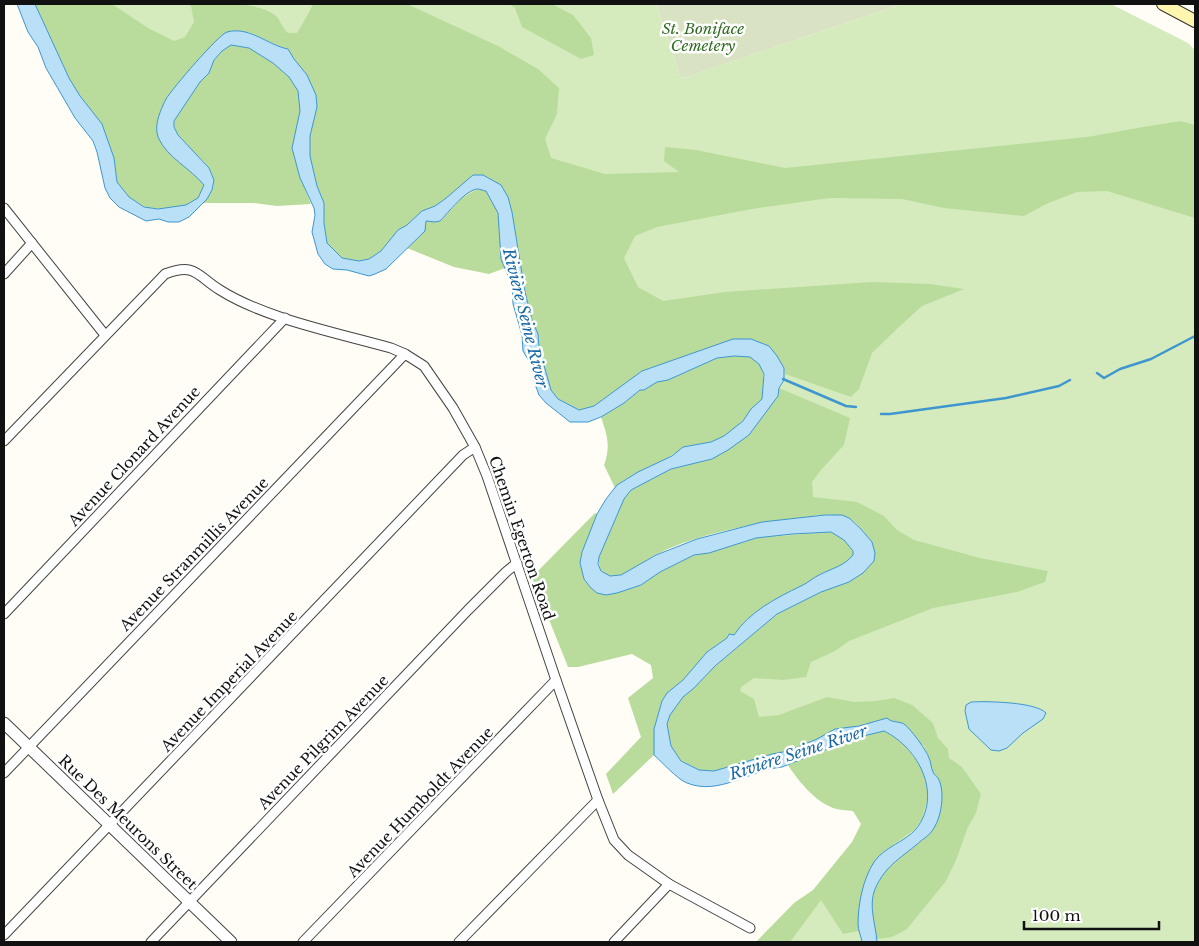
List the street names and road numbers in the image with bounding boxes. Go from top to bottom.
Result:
street label: Avenue Clonard Avenue [63,382,204,531]
street label: Chemin Egerton Road [485,453,559,623]
street label: Avenue Stranmillis Avenue [115,473,272,635]
street label: Avenue Imperial Avenue [156,606,301,756]
street label: Avenue Pilgrim Avenue [253,671,392,814]
street label: Avenue Humboldt Avenue [342,723,497,882]
street label: Rue Des Meurons Street [55,751,202,894]

